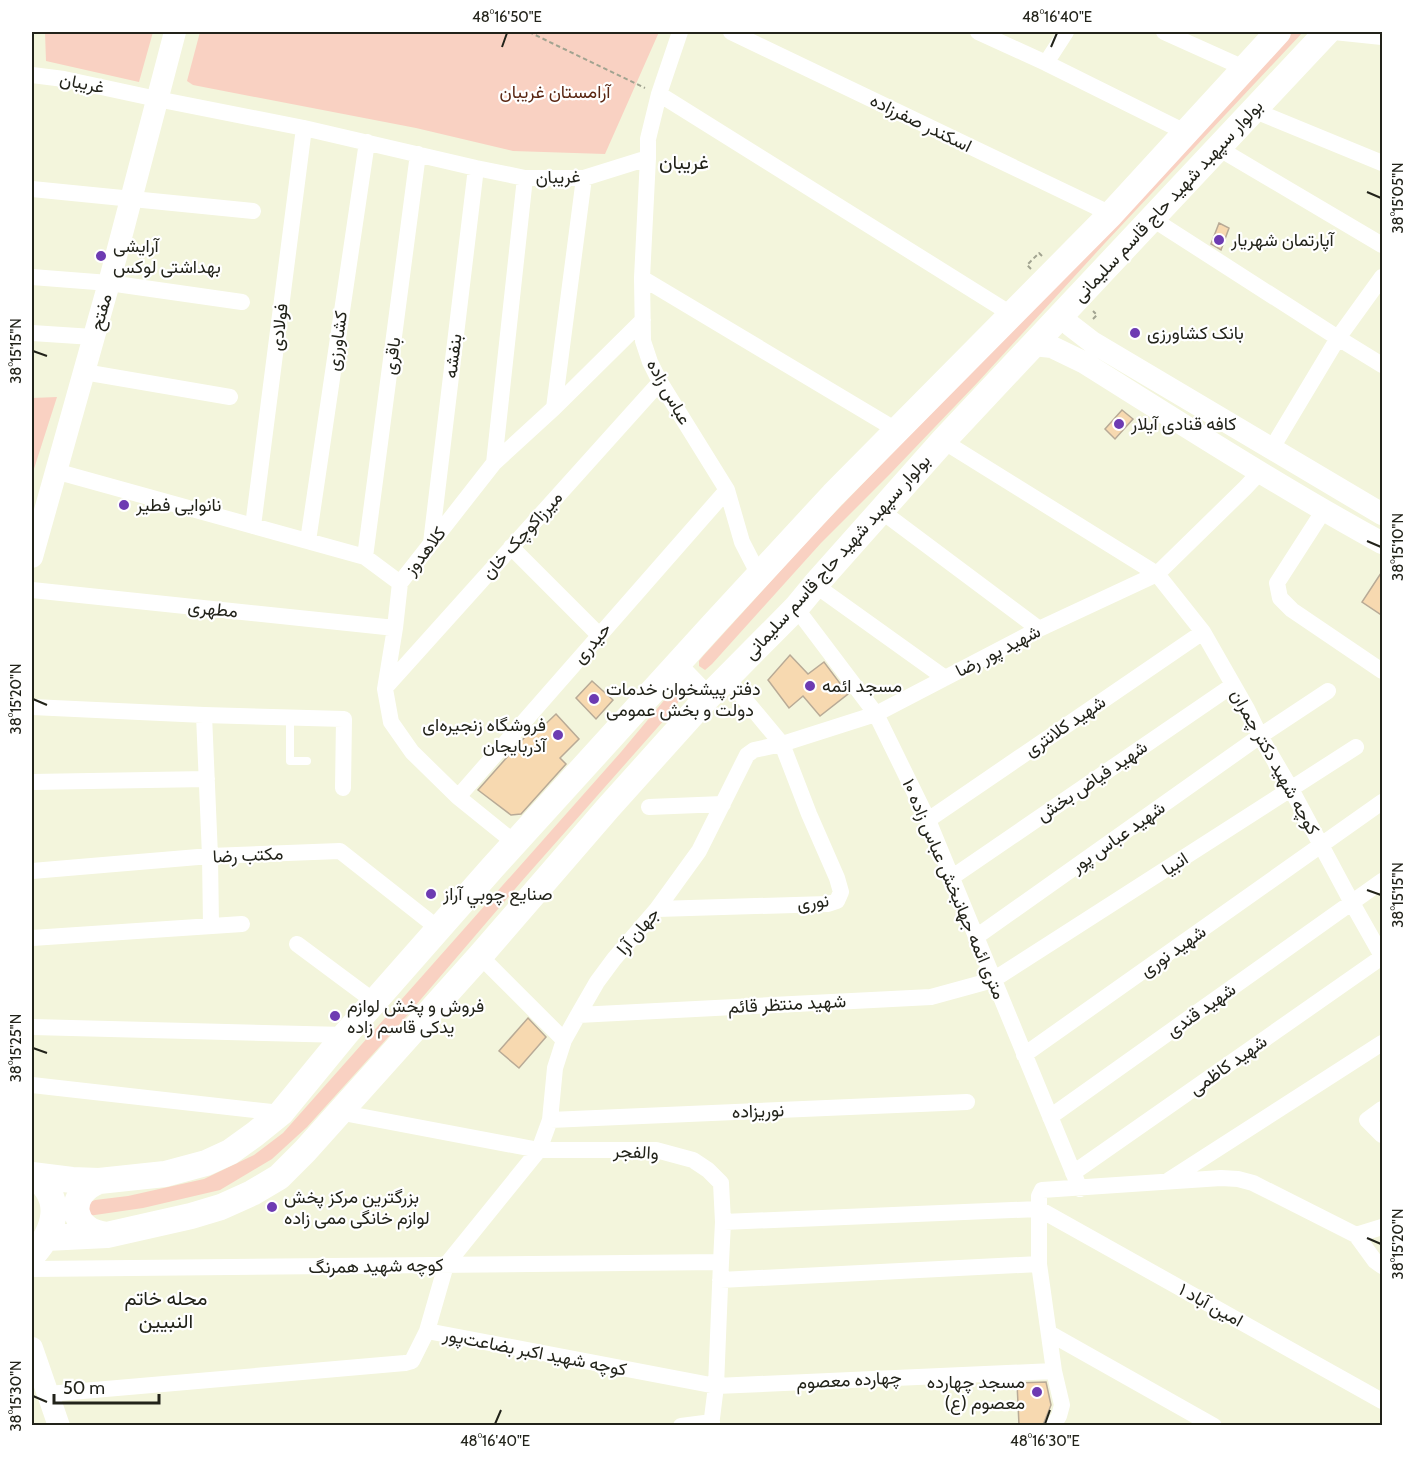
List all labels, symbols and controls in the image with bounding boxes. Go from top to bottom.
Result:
text: 48°16'50"E [472,8,542,26]
text: 48°16'40"E [1022,8,1092,26]
street label: غریبان [58,68,106,98]
park label: آرامستان غریبان [500,81,612,103]
street label: اسکندر صفرزاده [867,89,975,157]
street label: بولوار سپهبد شهید حاج قاسم سلیمانی [1068,95,1268,307]
district label: غریبان [659,150,709,175]
text: 38°15'05"N [1389,162,1407,234]
street label: غریبان [535,165,581,189]
place label: آپارتمان شهریار [1230,229,1336,252]
marker: آپارتمان شهریار [1212,233,1226,247]
place label: آرایشی بهداشتی لوکس [113,235,221,278]
marker: آرایشی بهداشتی لوکس [94,249,108,263]
street label: مفتح [85,291,118,333]
street label: فولادی [265,302,293,352]
street label: کشاورزی [322,309,352,373]
text: 38°15'15"N [7,318,25,384]
place label: بانک کشاورزی [1147,322,1244,344]
marker: بانک کشاورزی [1128,326,1142,340]
street label: بنفشه [439,332,467,380]
street label: باقری [378,336,406,376]
street label: عباس زاده [642,355,696,429]
place label: کافه قنادی آیلار [1130,413,1236,435]
marker: کافه قنادی آیلار [1112,417,1126,431]
street label: بولوار سپهبد شهید حاج قاسم سلیمانی [739,450,936,665]
street label: میرزاکوچک خان [477,487,568,584]
place label: نانوایی فطیر [135,494,221,516]
marker: نانوایی فطیر [117,498,131,512]
text: 38°15'10"N [1389,513,1407,581]
street label: کلاهدوز [399,523,451,580]
street label: مطهری [187,595,239,623]
street label: حیدری [568,618,616,668]
street label: شهید پور رضا [952,620,1045,683]
text: 38°15'20"N [7,664,25,734]
place label: مسجد ائمه [822,675,902,697]
place label: دفتر پیشخوان خدمات دولت و بخش عمومی [606,678,761,721]
marker: مسجد ائمه [803,679,817,693]
street label: کوچه شهید دکتر چمران [1225,685,1324,839]
street label: شهید کلانتری [1020,691,1110,761]
marker: دفتر پیشخوان خدمات دولت و بخش عمومی [587,692,601,706]
place label: فروشگاه زنجیره‌ای آذربایجان [422,714,548,757]
marker: فروشگاه زنجیره‌ای آذربایجان [551,728,565,742]
street label: شهید فیاض بخش [1032,736,1152,826]
street label: ۱۰ متری ائمه جهانبخش عباس زاده [897,775,1011,1003]
street label: شهید عباس پور [1066,797,1170,879]
street label: مکتب رضا [212,842,284,868]
street label: انبیا [1158,847,1192,881]
text: 38°15'15"N [1389,862,1407,928]
place label: صنايع چوبي آراز [442,883,552,909]
marker: صنايع چوبي آراز [424,887,438,901]
street label: نوری [796,889,830,915]
street label: جهان آرا [612,903,664,959]
street label: شهید نوری [1136,920,1210,982]
street label: شهید قندی [1162,978,1240,1042]
street label: شهید منتظر قائم [727,990,847,1019]
place label: فروش و پخش لوازم یدکی قاسم زاده [347,995,484,1039]
marker: فروش و پخش لوازم یدکی قاسم زاده [328,1009,342,1023]
text: 38°15'25"N [7,1014,25,1082]
street label: شهید کاظمی [1185,1030,1271,1100]
street label: نوریزاده [731,1099,785,1123]
street label: والفجر [612,1140,659,1164]
place label: بزرگترین مرکز پخش لوازم خانگی ممی زاده [284,1186,430,1230]
marker: بزرگترین مرکز پخش لوازم خانگی ممی زاده [265,1200,279,1214]
text: 38°15'20"N [1389,1209,1407,1279]
street label: کوچه شهید همرنگ [308,1254,444,1279]
street label: ۱ امین آباد [1175,1278,1247,1332]
district label: محله خاتم النبیین [125,1286,207,1333]
street label: کوچه شهید اکبر بضاعت‌پور [440,1323,629,1382]
text: 38°15'30"N [7,1360,25,1432]
street label: چهارده معصوم [796,1366,902,1395]
scale bar [54,1367,159,1405]
place label: مسجد چهارده معصوم (ع) [927,1371,1025,1415]
text: 50 m [63,1377,105,1399]
marker: مسجد چهارده معصوم (ع) [1030,1385,1044,1399]
text: 48°16'40"E [460,1432,530,1450]
text: 48°16'30"E [1010,1432,1080,1450]

